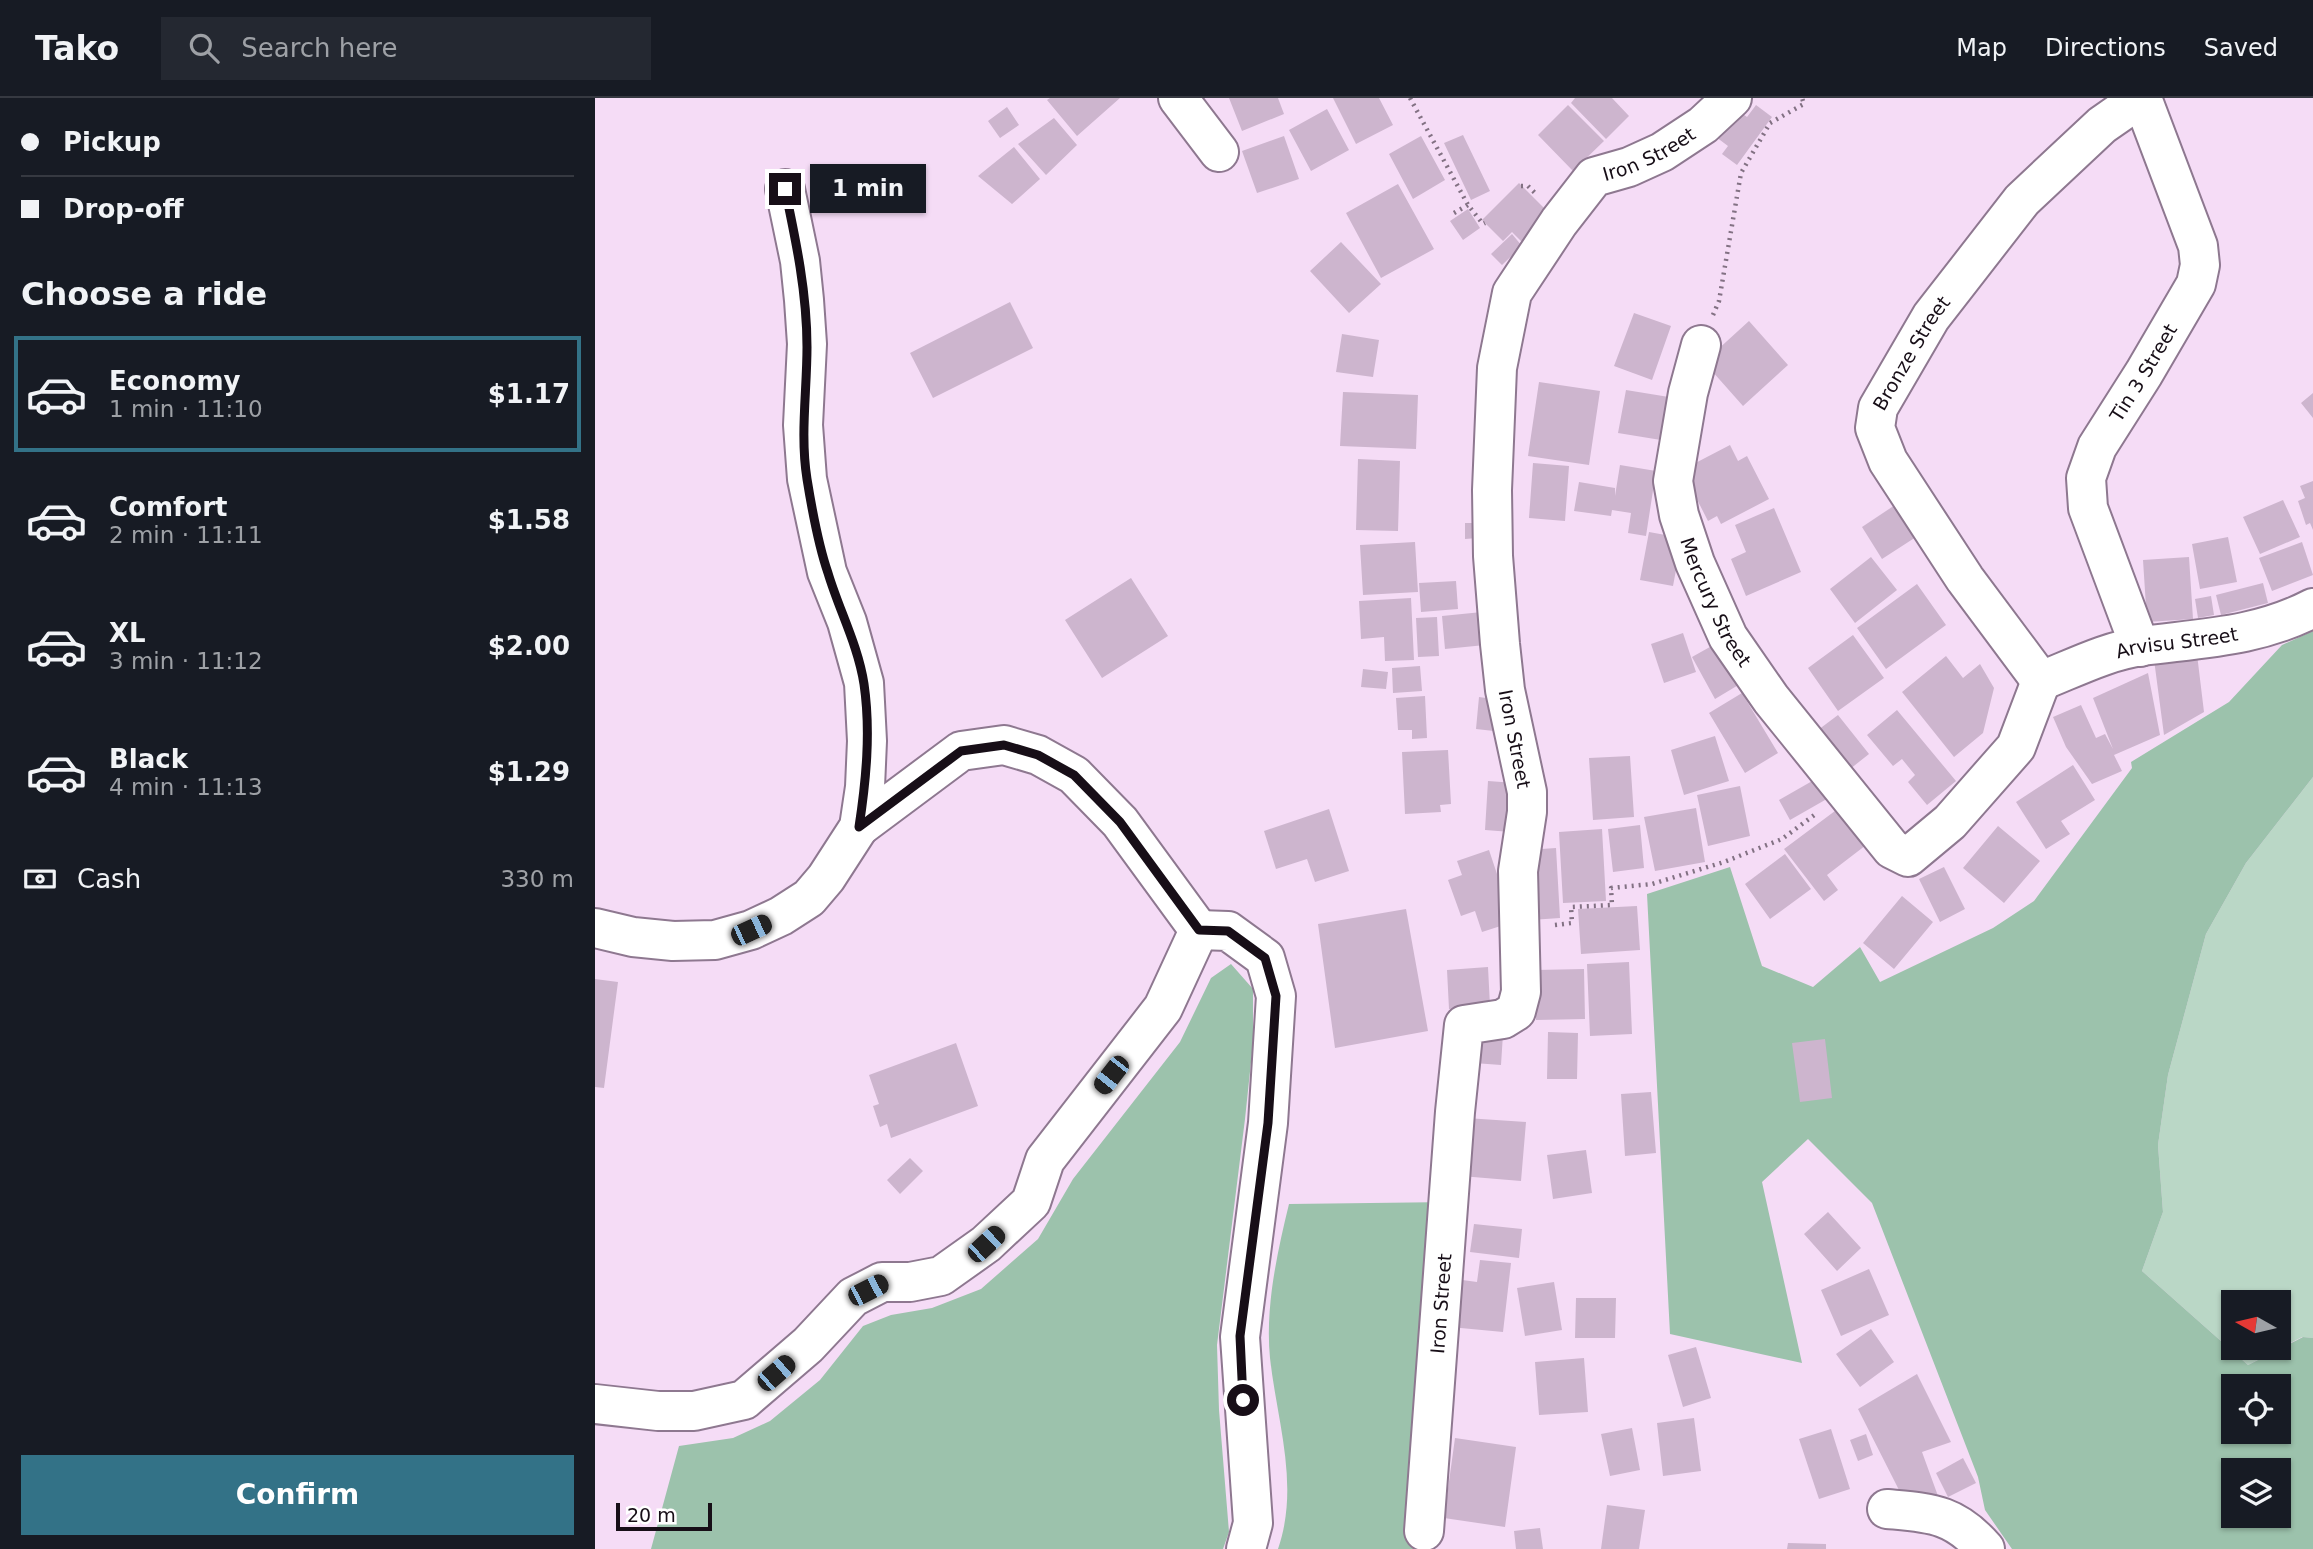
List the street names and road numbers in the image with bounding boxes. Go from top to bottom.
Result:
street label: Iron Street [1600,122,1699,185]
street label: Bronze Street [1868,292,1954,414]
street label: Tin 3 Street [2105,320,2181,426]
street label: Mercury Street [1676,534,1756,671]
street label: Arvisu Street [2113,623,2240,662]
street label: Iron Street [1495,688,1535,790]
street label: Iron Street [1426,1253,1456,1355]

